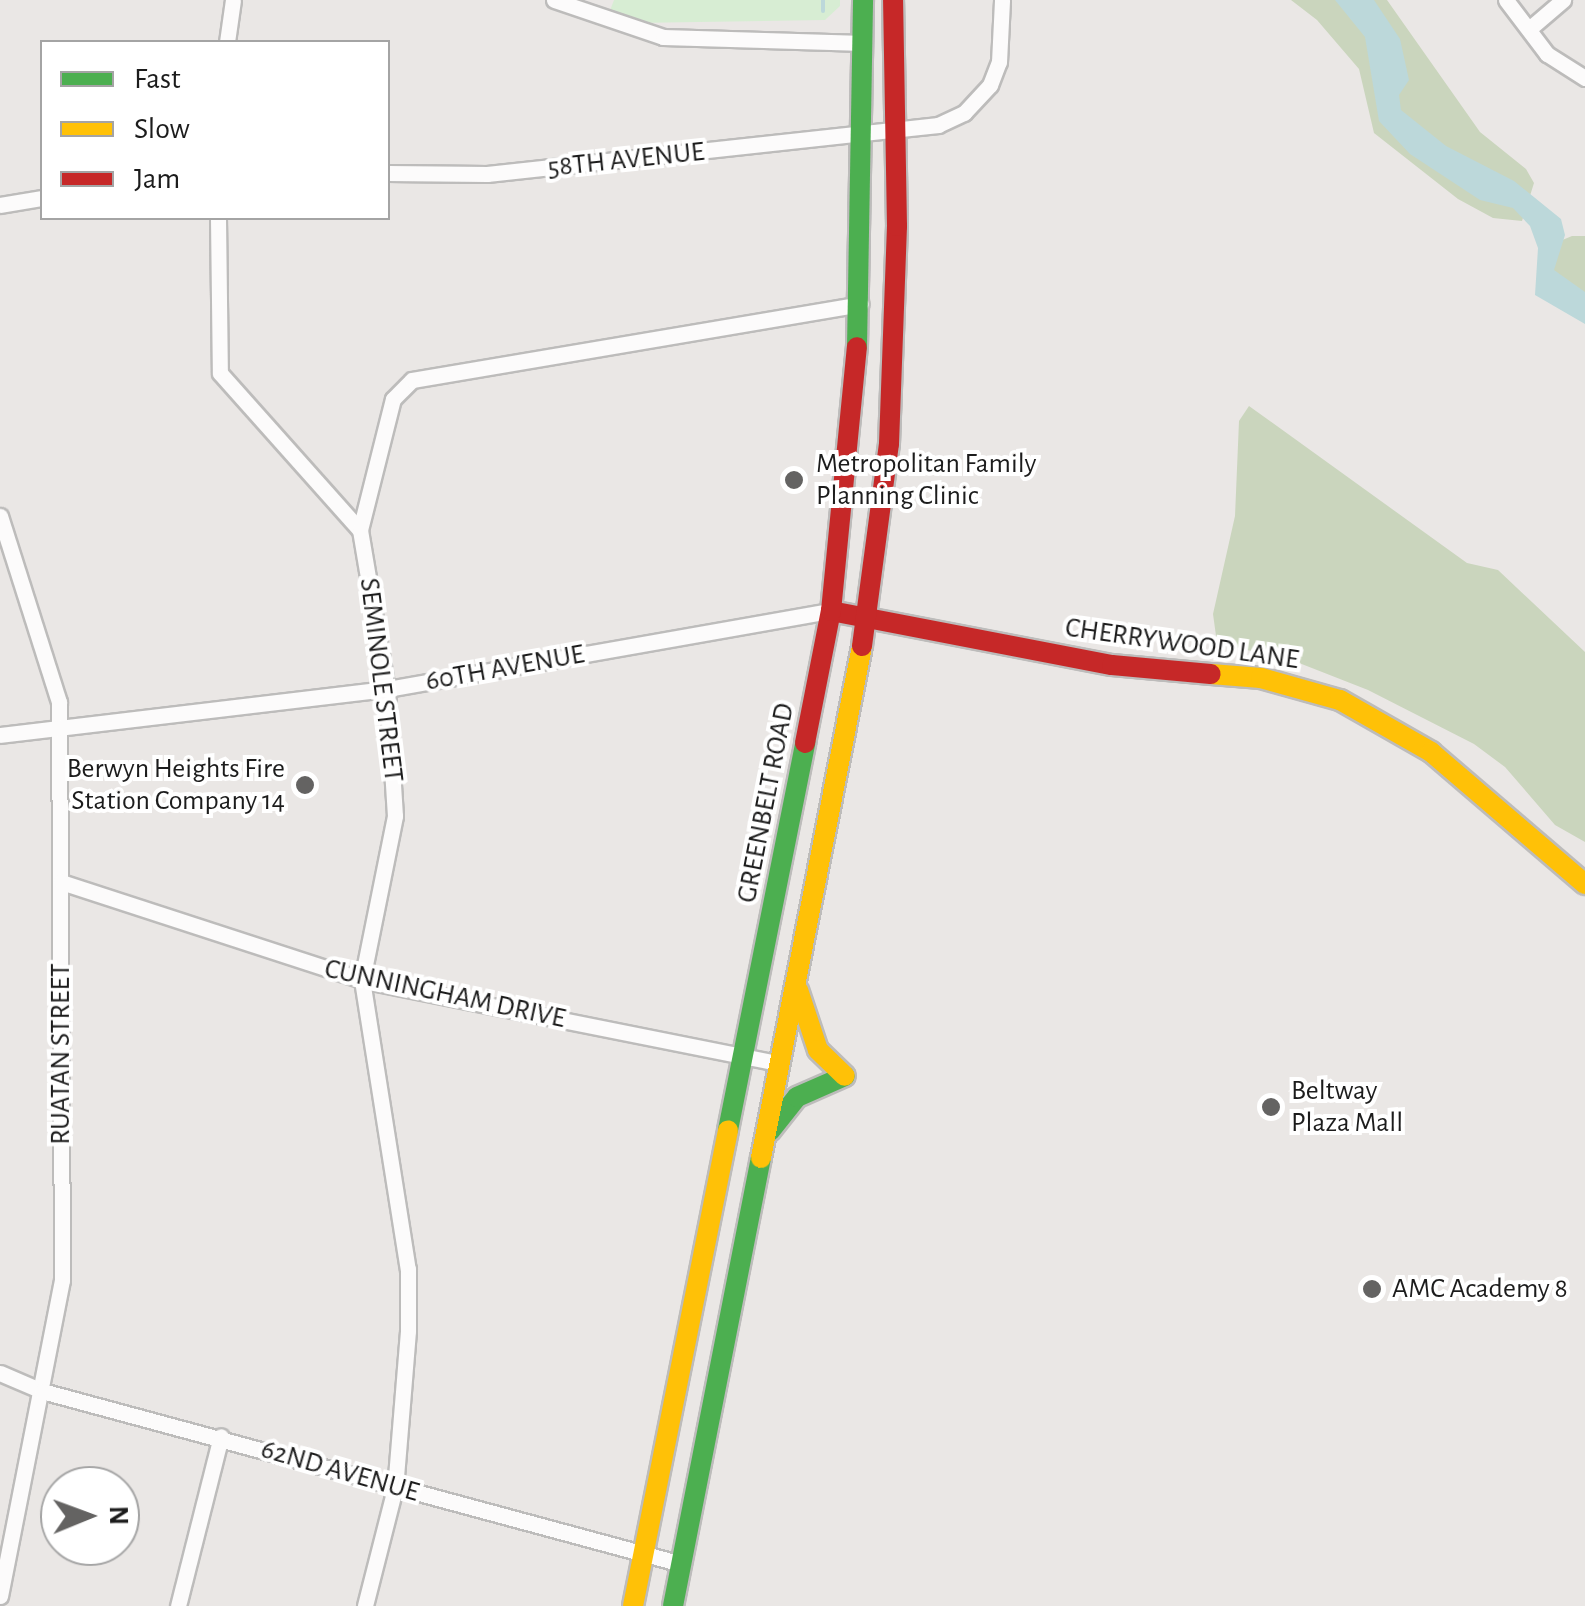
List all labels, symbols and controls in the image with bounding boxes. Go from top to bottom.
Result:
legend [40,40,390,220]
text: Fast [134,64,181,94]
text: Slow [134,114,190,144]
street label: 58TH AVENUE [546,135,706,185]
text: Jam [134,164,180,194]
place label: Metropolitan Family Planning Clinic [816,447,1036,513]
marker: Metropolitan Family Planning Clinic [781,467,807,493]
street label: SEMINOLE STREET [352,576,410,784]
street label: CHERRYWOOD LANE [1063,611,1301,677]
street label: 60TH AVENUE [423,638,587,698]
street label: GREENBELT ROAD [730,700,802,906]
place label: Berwyn Heights Fire Station Company 14 [67,752,285,818]
marker: Berwyn Heights Fire Station Company 14 [294,774,316,796]
street label: CUNNINGHAM DRIVE [322,952,568,1036]
street label: RUATAN STREET [44,963,78,1145]
place label: Beltway Plaza Mall [1291,1074,1403,1140]
marker: Beltway Plaza Mall [1260,1096,1282,1118]
place label: AMC Academy 8 [1392,1272,1568,1306]
marker: AMC Academy 8 [1361,1278,1383,1300]
street label: 62ND AVENUE [257,1432,423,1510]
north arrow [40,1466,140,1566]
text: N [104,1506,132,1525]

